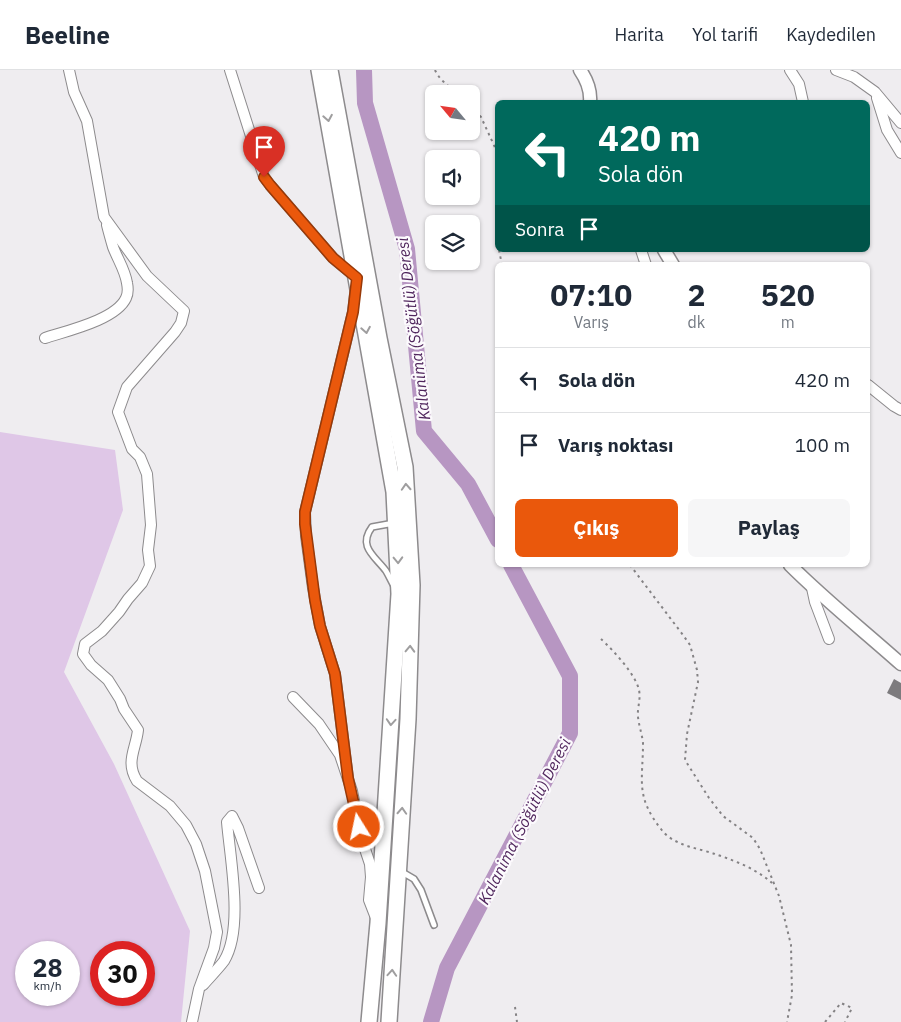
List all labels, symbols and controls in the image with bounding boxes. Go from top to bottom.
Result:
text: Beeline [25,19,110,51]
text: Harita [615,23,664,46]
text: Yol tarifi [692,23,758,46]
text: Kaydedilen [786,23,876,46]
north arrow [425,85,480,140]
map controls [425,85,480,270]
one-way arrow [322,114,332,122]
text: 420 m [598,115,701,161]
icon: left [515,120,580,185]
pin [243,126,285,177]
icon: arrive [250,133,278,161]
button: sound [425,150,480,205]
text: Sola dön [598,159,684,188]
button: layers [425,215,480,270]
icon: arrive [575,215,603,243]
text: Sonra [515,217,565,241]
water label: Kalanima (Söğütlü) Deresi [392,236,434,422]
text: 07:10 [550,275,632,314]
text: 2 [687,275,705,314]
text: 520 [761,275,815,314]
text: Varış [573,312,609,332]
text: dk [688,312,705,332]
text: m [781,312,795,332]
one-way arrow [360,325,370,334]
icon: left [515,366,543,394]
text: Sola dön [558,368,635,392]
text: 420 m [795,368,850,392]
icon: arrive [515,431,543,459]
text: Varış noktası [558,433,673,457]
text: 100 m [795,433,850,457]
one-way arrow [401,482,412,490]
button: Çıkış [515,499,678,557]
button: Paylaş [688,499,850,557]
one-way arrow [392,556,403,564]
one-way arrow [405,645,415,652]
one-way arrow [385,718,396,726]
water label: Kalanima (Söğütlü) Deresi [473,734,575,908]
position arrow [332,800,384,852]
one-way arrow [397,807,408,815]
speed limit sign: 30 [90,941,155,1006]
text: 28 [32,951,63,984]
one-way arrow [386,969,397,977]
text: km/h [33,978,62,993]

